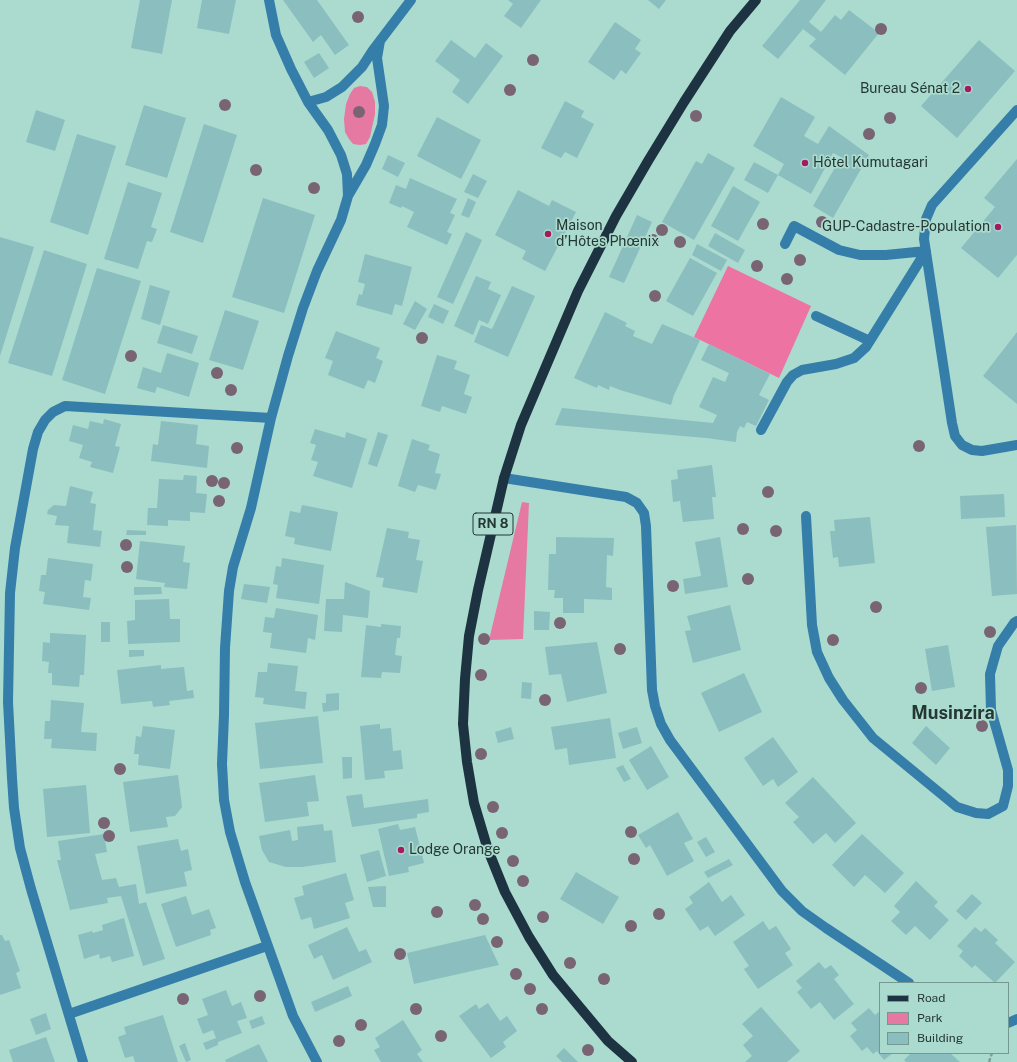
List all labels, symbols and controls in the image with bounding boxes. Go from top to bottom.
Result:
place label: Bureau Sénat 2 [860,81,960,97]
marker: Bureau Sénat 2 [963,84,973,94]
place label: Hôtel Kumutagari [813,155,928,171]
marker: Hôtel Kumutagari [800,158,810,168]
place label: Maison d’Hôtes Phœnix [556,218,659,250]
place label: GUP-Cadastre-Population [822,219,990,235]
marker: GUP-Cadastre-Population [993,222,1003,232]
marker: Maison d’Hôtes Phœnix [543,229,553,239]
road number: RN 8 [473,513,513,535]
district label: Musinzira [911,702,995,724]
place label: Lodge Orange [409,842,501,858]
marker: Lodge Orange [396,845,406,855]
legend [879,982,1009,1054]
text: Road [917,991,945,1005]
text: Park [917,1011,943,1025]
text: Building [917,1031,963,1045]

